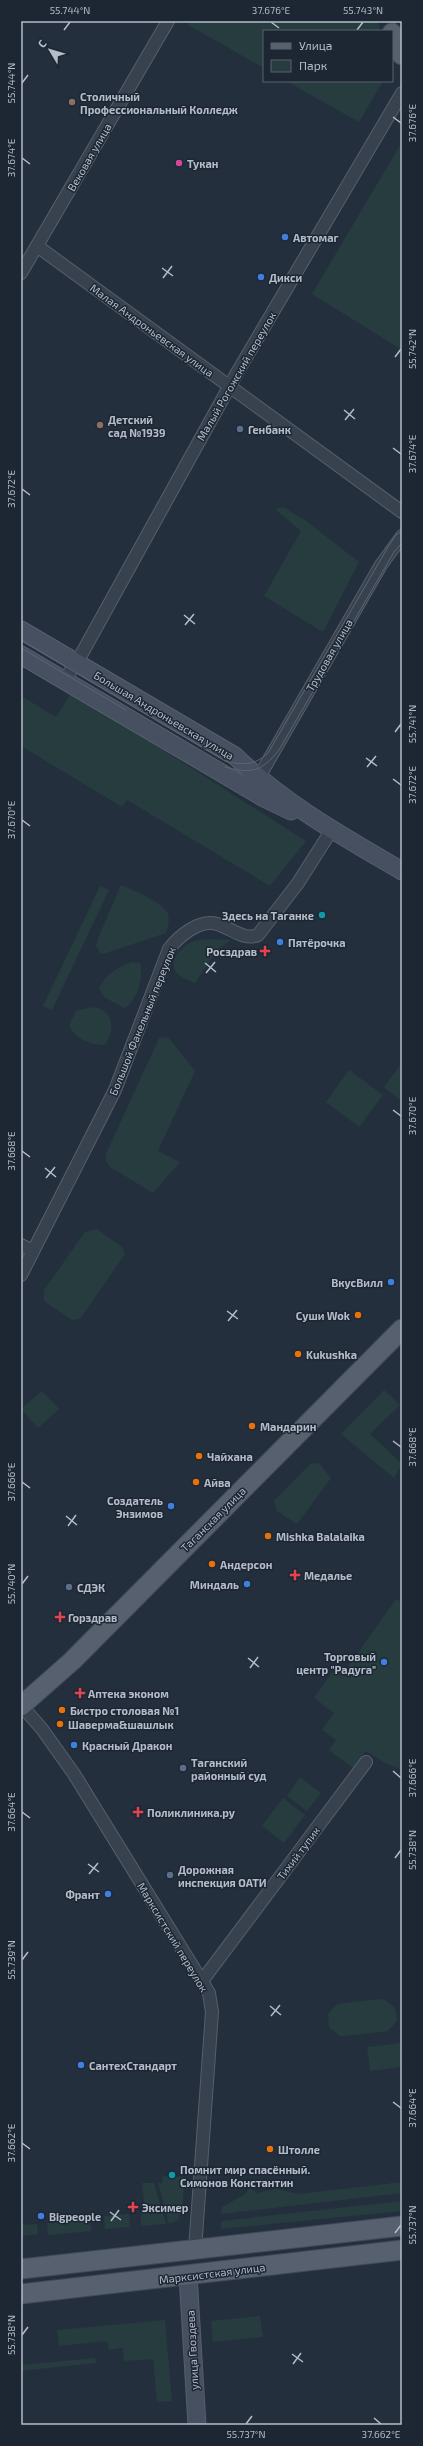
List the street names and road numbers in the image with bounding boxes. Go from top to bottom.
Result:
street label: Вековая улица [64,121,115,194]
street label: Малая Андроньевская улица [87,281,216,380]
street label: Малый Рогожский переулок [194,309,279,443]
street label: Трудовая улица [303,617,356,694]
street label: Большая Андроньевская улица [91,668,236,763]
street label: Большой Факельный переулок [106,945,179,1098]
street label: Таганская улица [178,1484,249,1555]
street label: Тихий тупик [274,1824,323,1883]
street label: Марксистский переулок [134,1880,211,1995]
street label: Марксистская улица [158,2260,266,2287]
street label: улица Гвоздева [183,2310,202,2390]

